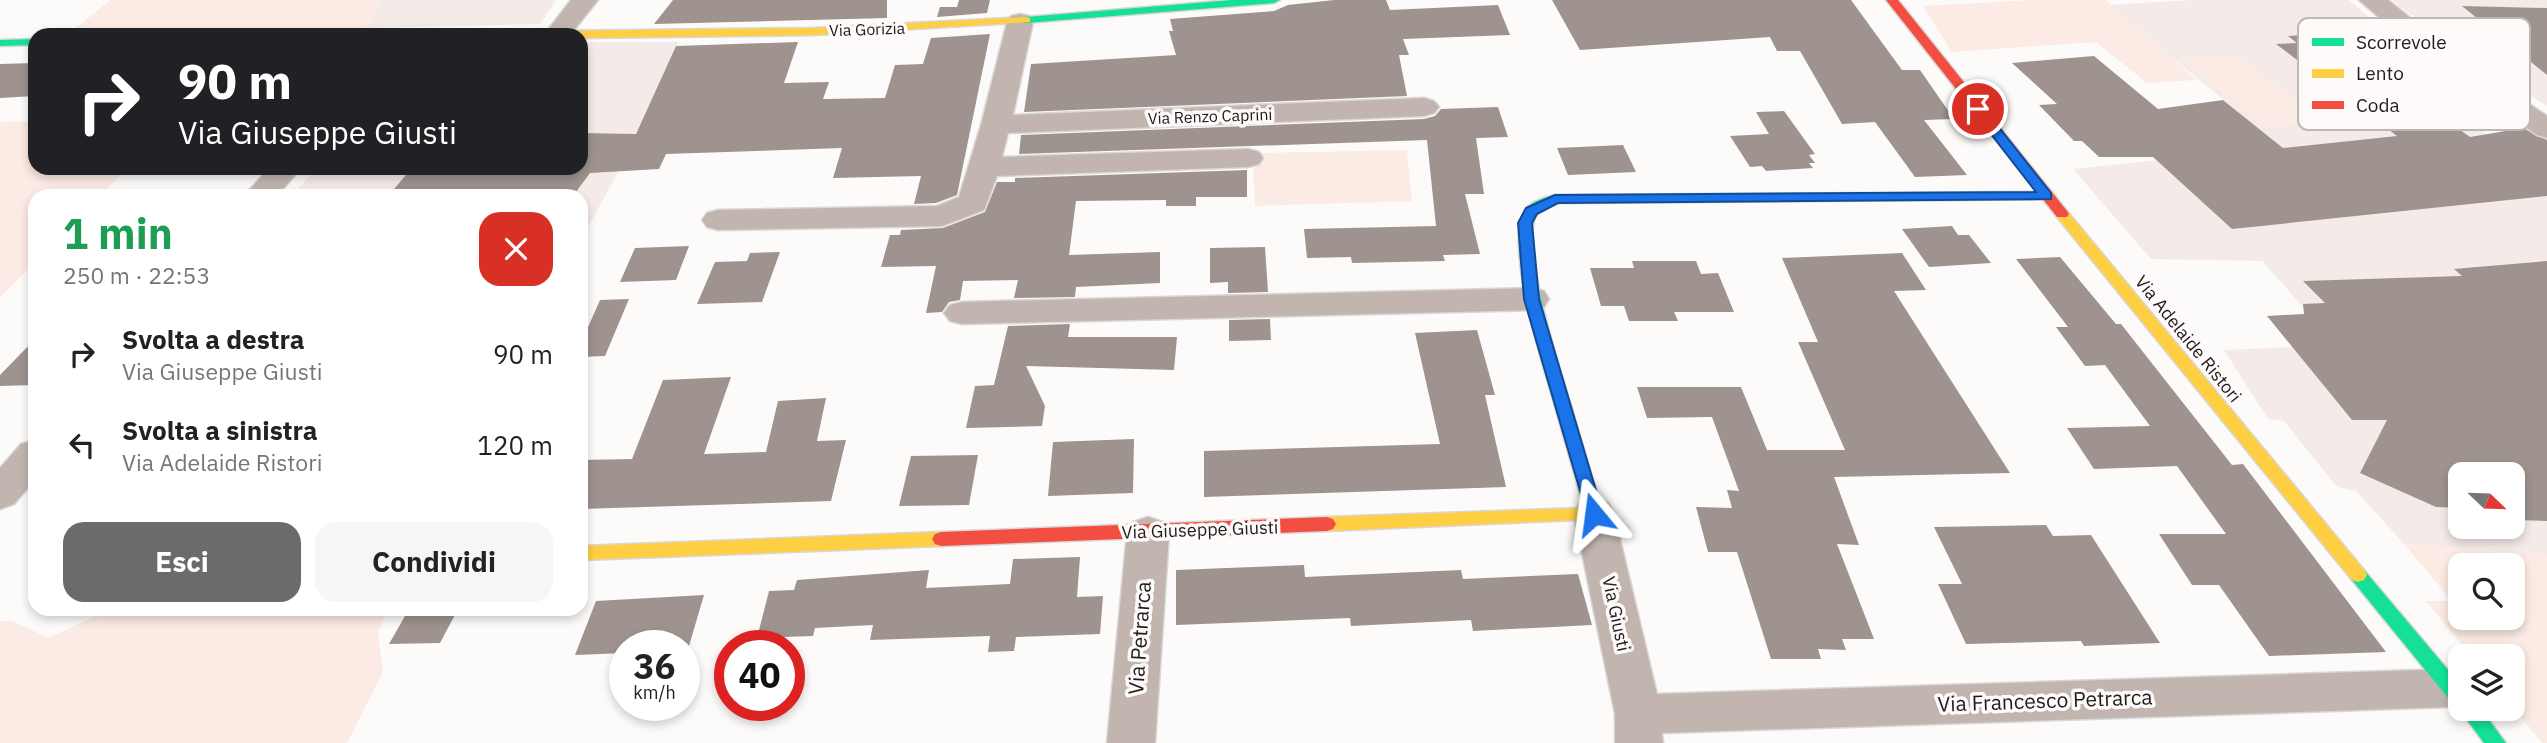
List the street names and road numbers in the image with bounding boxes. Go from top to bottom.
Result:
street label: Via Gorizia [829,18,906,40]
street label: Via Renzo Caprini [1147,104,1273,128]
street label: Via Adelaide Ristori [2130,270,2247,407]
street label: Via Giuseppe Giusti [1121,515,1279,544]
street label: Via Giusti [1597,574,1636,653]
street label: Via Petrarca [1121,580,1157,696]
street label: Via Francesco Petrarca [1937,682,2153,718]

